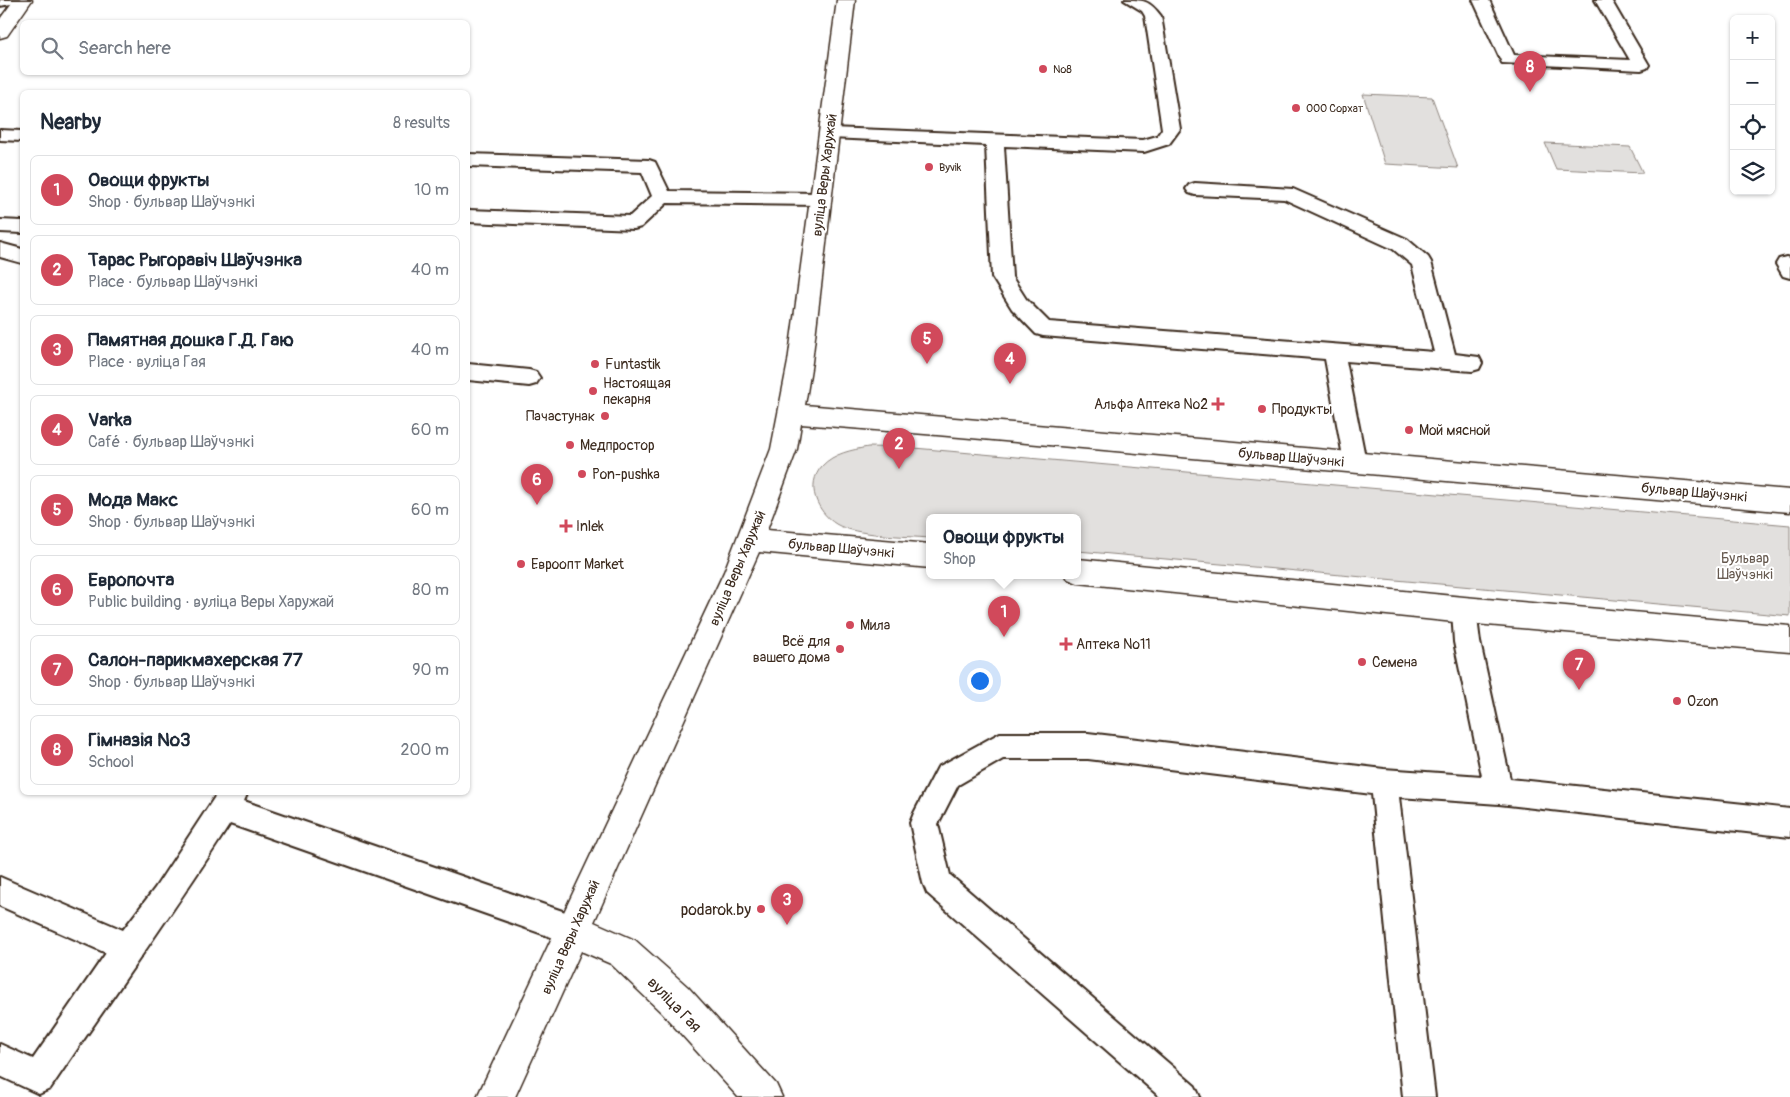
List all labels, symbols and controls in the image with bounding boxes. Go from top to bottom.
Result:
map controls [1730,15,1775,195]
button: + [1730,15,1775,60]
search box [20,20,470,75]
icon: search [38,34,66,62]
text: Search here [78,36,171,60]
pin: 8 [1514,51,1546,92]
button: − [1730,60,1775,105]
marker: №8 [1037,63,1049,75]
place label: №8 [1053,63,1072,76]
marker: ООО Сорхат [1290,102,1302,114]
place label: ООО Сорхат [1306,102,1364,115]
button: locate [1730,105,1775,150]
text: Nearby [40,109,101,136]
text: 8 results [393,113,450,133]
street label: вуліца Веры Харужай [809,113,840,237]
button: layers [1730,150,1775,195]
marker: Byvik [923,161,935,173]
place label: Byvik [939,161,962,174]
text: Овощи фрукты [88,168,210,192]
text: 1 [54,180,60,200]
text: 10 m [414,180,449,200]
text: Shop · бульвар Шаўчэнкі [88,192,255,212]
text: Тарас Рыгоравіч Шаўчэнка [88,248,302,272]
text: 2 [53,260,61,280]
text: 40 m [411,260,449,280]
text: Place · бульвар Шаўчэнкі [88,272,258,292]
pin: 5 [911,323,943,364]
text: Памятная дошка Г.Д. Гаю [88,328,294,352]
text: 3 [53,340,61,360]
text: 40 m [411,340,449,360]
pin: 4 [994,343,1026,384]
text: Place · вуліца Гая [88,352,206,372]
place label: Funtastik [605,356,661,373]
marker: Funtastik [589,358,601,370]
place label: Настоящая пекарня [603,375,671,408]
marker: Настоящая пекарня [587,385,599,397]
place label: Альфа Аптека №2 [1094,396,1208,413]
marker: Альфа Аптека №2 [1212,398,1224,410]
place label: Продукты [1272,401,1332,418]
marker: Продукты [1256,403,1268,415]
text: Varka [88,408,132,432]
place label: Пачастунак [526,408,595,425]
marker: Пачастунак [599,410,611,422]
text: 4 [52,420,62,440]
text: 60 m [411,420,449,440]
place label: Мой мясной [1419,422,1491,439]
marker: Мой мясной [1403,424,1415,436]
pin: 2 [883,428,915,469]
text: Café · бульвар Шаўчэнкі [88,432,254,452]
place label: Медпростор [580,437,655,454]
marker: Медпростор [564,439,576,451]
street label: бульвар Шаўчэнкі [1237,444,1345,471]
pin: 6 [521,464,553,505]
place label: Pon-pushka [592,466,660,483]
marker: Pon-pushka [576,468,588,480]
street label: бульвар Шаўчэнкі [1640,479,1748,506]
text: Мода Макс [88,488,178,512]
text: 5 [53,500,61,520]
text: 60 m [411,500,449,520]
street label: вуліца Веры Харужай [706,508,769,628]
text: Shop · бульвар Шаўчэнкі [88,512,255,532]
popup [926,514,1081,579]
place label: Inlek [576,518,604,535]
marker: Inlek [560,520,572,532]
text: Овощи фрукты [943,525,1064,549]
street label: бульвар Шаўчэнкі [787,535,895,562]
text: Shop [943,549,976,569]
park label: Бульвар Шаўчэнкі [1717,550,1773,583]
place label: Евроопт Market [531,556,624,573]
marker: Евроопт Market [515,558,527,570]
text: Европочта [88,568,174,592]
text: 6 [52,580,62,600]
text: 80 m [412,580,449,600]
text: Public building · вуліца Веры Харужай [88,592,334,612]
pin: 1 [988,596,1020,637]
place label: Мила [860,617,890,634]
marker: Мила [844,619,856,631]
place label: Всё для вашего дома [753,633,830,666]
place label: Аптека №11 [1076,636,1151,653]
marker: Аптека №11 [1060,638,1072,650]
marker: Всё для вашего дома [834,643,846,655]
text: Салон-парикмахерская 77 [88,648,303,672]
pin: 7 [1563,649,1595,690]
place label: Семена [1372,654,1417,671]
marker: Семена [1356,656,1368,668]
text: 7 [53,660,61,680]
text: 90 m [412,660,449,680]
your location [967,668,993,694]
text: Shop · бульвар Шаўчэнкі [88,672,255,692]
place label: Ozon [1687,693,1719,710]
marker: Ozon [1671,695,1683,707]
text: Гімназія №3 [88,728,191,752]
text: 8 [53,740,61,760]
text: 200 m [401,740,449,760]
text: School [88,752,134,772]
street label: вуліца Веры Харужай [538,877,603,997]
pin: 3 [771,884,803,925]
place label: podarok.by [681,900,751,920]
marker: podarok.by [755,903,767,915]
street label: вуліца Гая [643,973,706,1037]

